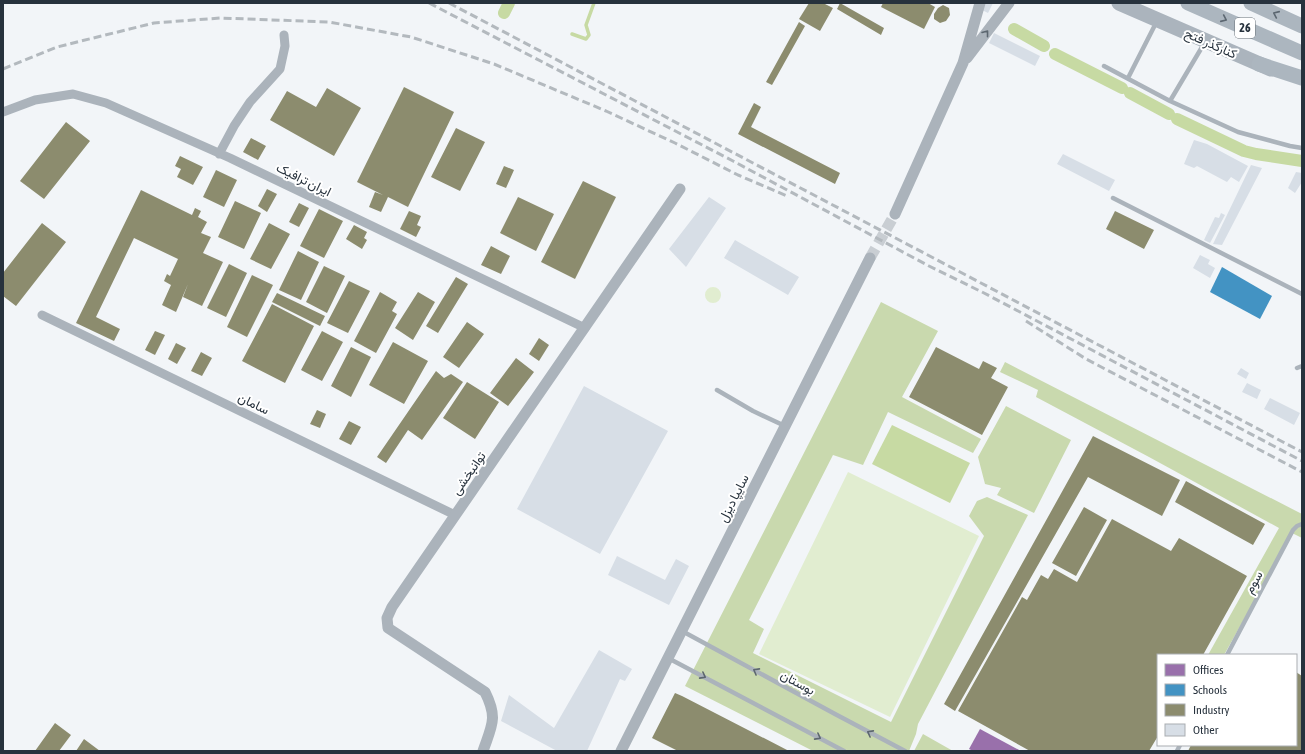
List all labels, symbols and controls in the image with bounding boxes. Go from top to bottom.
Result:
one-way arrow [1273,11,1280,19]
one-way arrow [1220,14,1227,22]
road number: 26 [1235,18,1255,38]
street label: کنارگذر فتح [1182,25,1239,63]
one-way arrow [981,30,989,37]
street label: ایران ترافیک [273,160,334,200]
street label: سامان [235,390,272,418]
street label: توانبخشی [448,449,490,498]
street label: سایپا دیزل [715,472,754,526]
street label: سوم [1241,568,1267,597]
legend [1157,654,1297,746]
text: Offices [1193,663,1223,677]
street label: بوستان [777,667,818,699]
one-way arrow [753,669,760,676]
one-way arrow [699,672,706,679]
text: Schools [1193,683,1227,697]
text: Industry [1193,703,1230,717]
text: Other [1193,723,1219,737]
one-way arrow [867,730,875,738]
one-way arrow [813,732,821,740]

